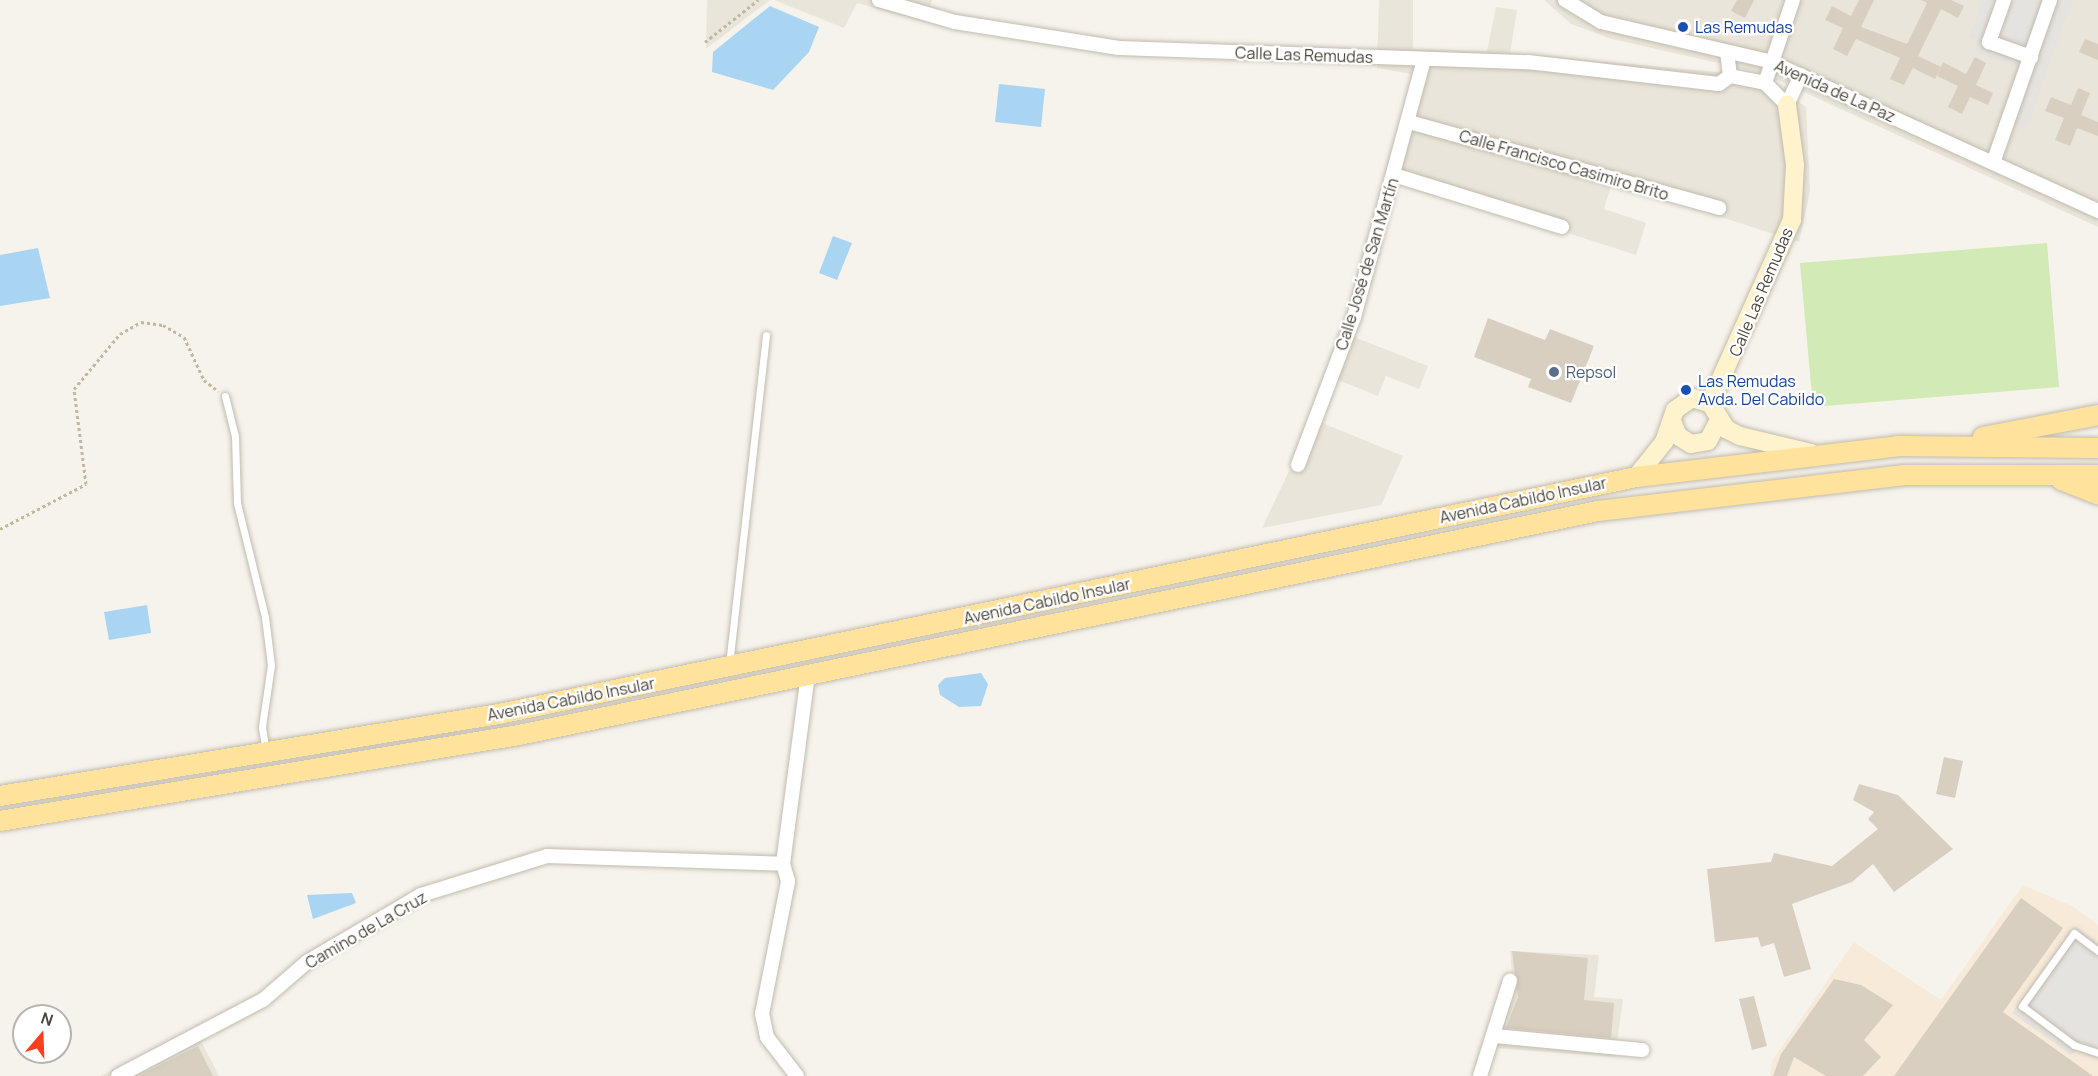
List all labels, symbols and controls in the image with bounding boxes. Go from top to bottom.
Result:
place label: Las Remudas [1695,17,1793,37]
marker: Las Remudas [1676,20,1690,34]
street label: Calle Las Remudas [1235,43,1373,67]
street label: Avenida de La Paz [1772,56,1898,126]
street label: Calle Francisco Casimiro Brito [1457,126,1671,204]
street label: Calle José de San Martín [1332,175,1402,353]
street label: Calle Las Remudas [1725,225,1797,359]
place label: Repsol [1566,362,1616,382]
marker: Repsol [1547,365,1561,379]
place label: Las Remudas Avda. Del Cabildo [1698,371,1824,409]
marker: Las Remudas Avda. Del Cabildo [1679,383,1693,397]
street label: Avenida Cabildo Insular [1438,473,1608,527]
street label: Avenida Cabildo Insular [962,574,1132,628]
street label: Avenida Cabildo Insular [486,673,656,725]
street label: Camino de La Cruz [302,887,430,973]
north arrow [12,1004,72,1064]
text: N [38,1007,56,1031]

